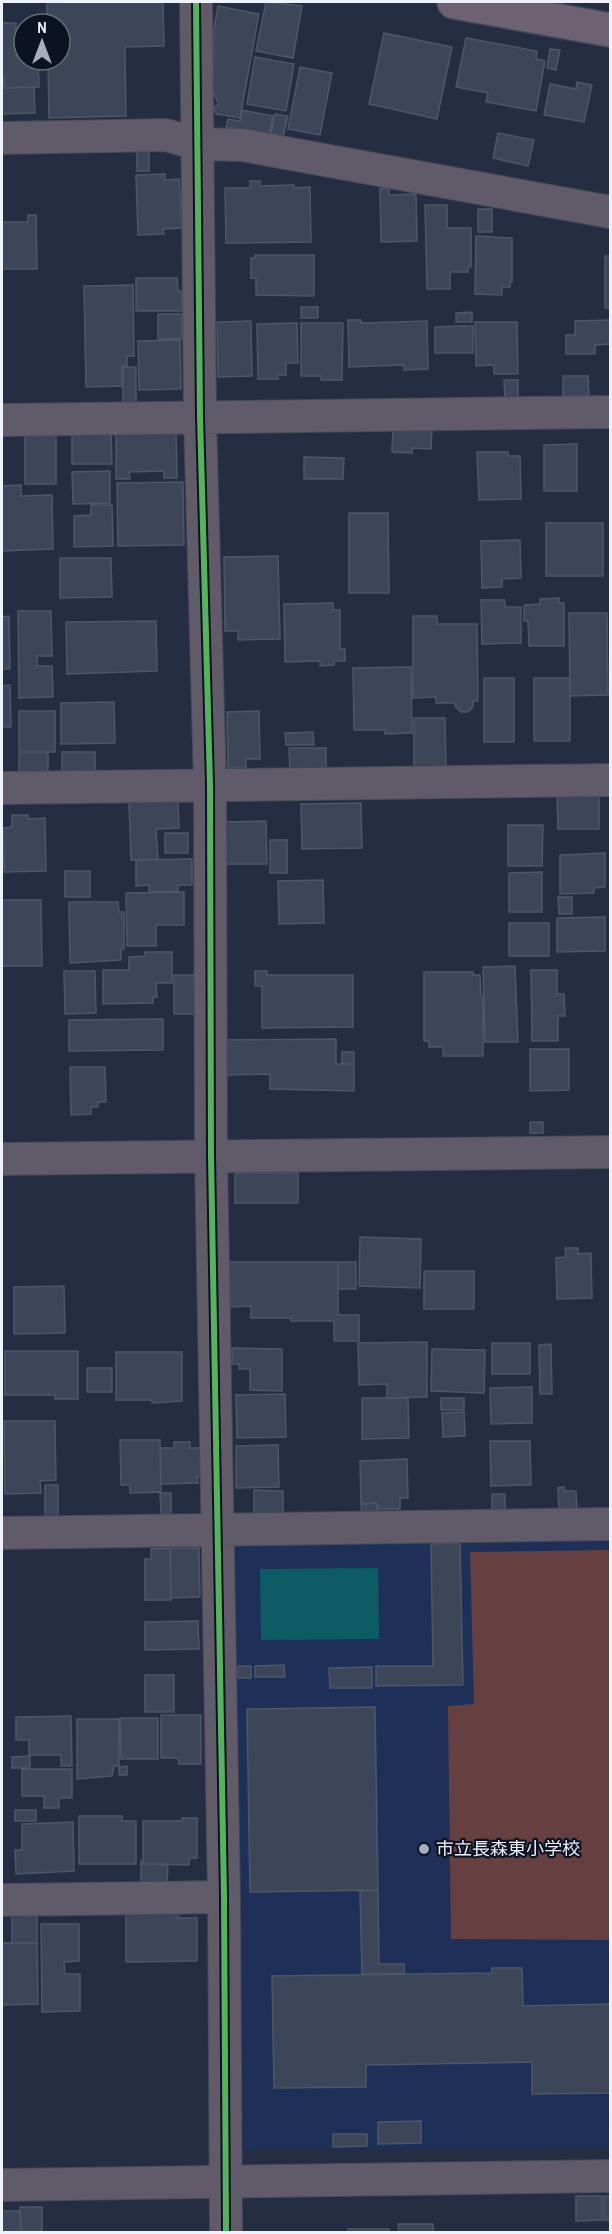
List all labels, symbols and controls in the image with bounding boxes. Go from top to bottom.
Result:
north arrow [12,12,72,72]
text: N [37,16,47,38]
place label: 市立長森東小学校 [436,1836,580,1861]
marker: 市立長森東小学校 [417,1842,431,1856]

